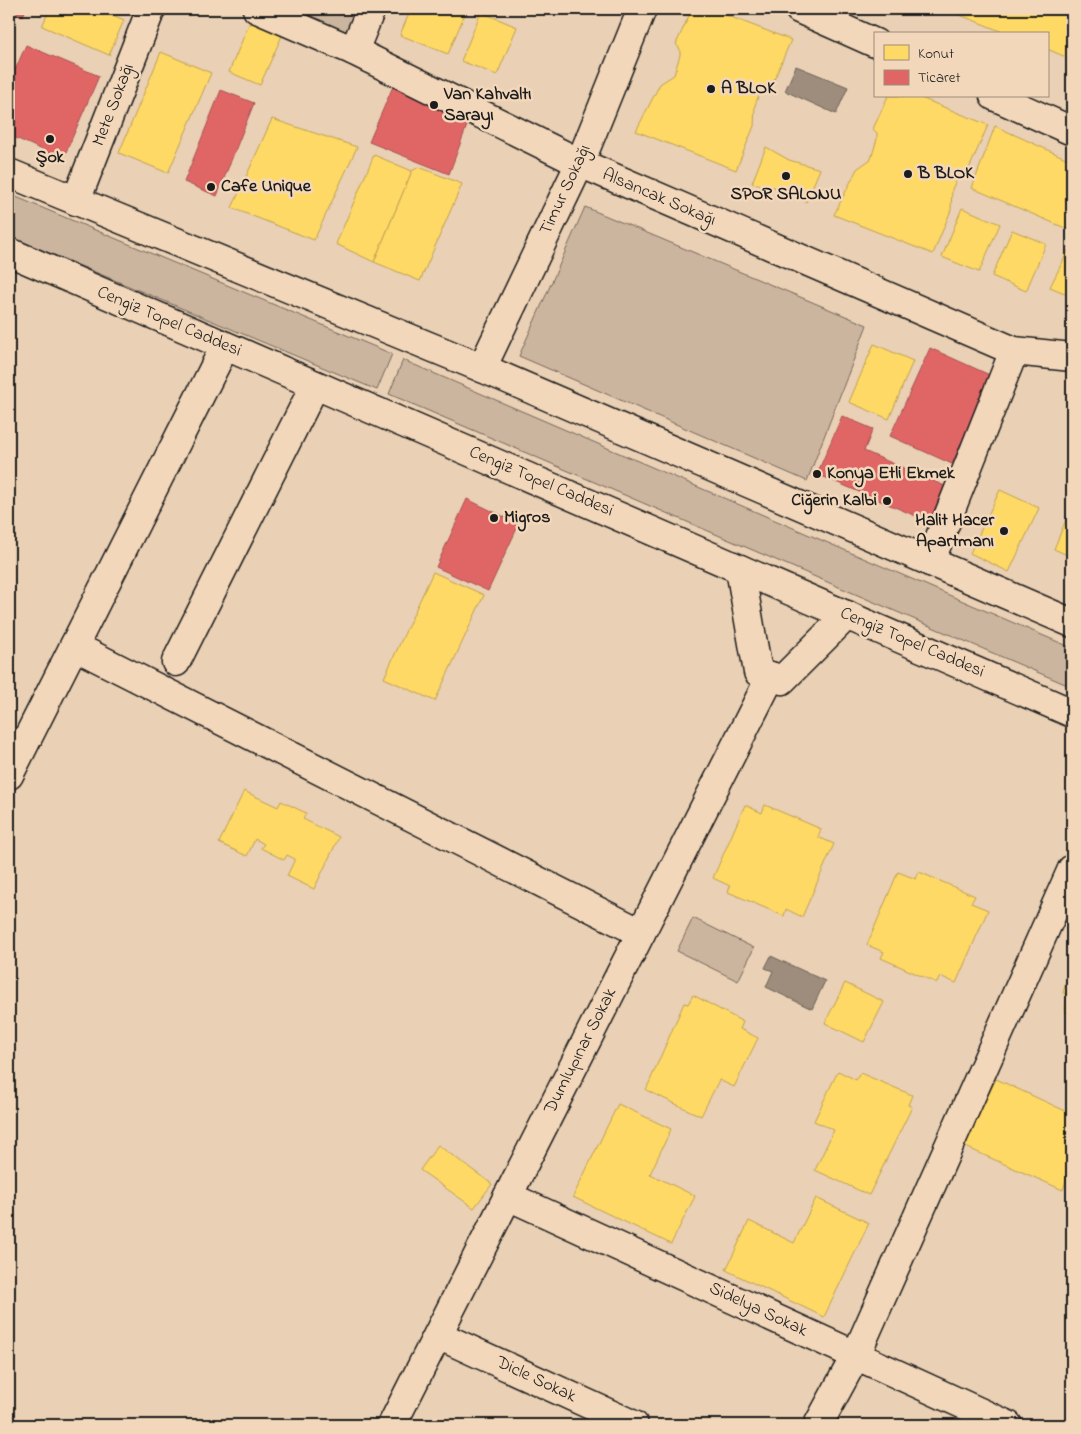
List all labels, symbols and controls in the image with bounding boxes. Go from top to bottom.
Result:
legend [874,32,1048,98]
text: Konut [918,43,954,65]
street label: Mete Sokağı [86,60,143,151]
text: Ticaret [918,67,960,89]
place label: A BLOK [721,76,777,102]
place label: Van Kahvaltı Sarayı [443,82,532,130]
marker: A BLOK [705,83,717,95]
marker: Van Kahvaltı Sarayı [428,99,440,111]
marker: Şok [44,133,56,145]
street label: Timur Sokağı [534,140,599,240]
place label: Şok [36,145,65,171]
place label: B BLOK [917,161,975,187]
street label: Alsancak Sokağı [598,162,720,235]
marker: B BLOK [902,168,914,180]
marker: SPOR SALONU [780,170,792,182]
place label: Cafe Unique [221,174,312,200]
marker: Cafe Unique [205,181,217,193]
place label: SPOR SALONU [731,182,841,208]
street label: Cengiz Topel Caddesi [92,280,245,365]
street label: Cengiz Topel Caddesi [464,440,617,525]
place label: Konya Etli Ekmek [827,461,956,488]
marker: Konya Etli Ekmek [811,468,823,480]
place label: Ciğerin Kalbi [791,488,877,515]
marker: Ciğerin Kalbi [881,495,893,507]
place label: Migros [504,505,550,532]
place label: Halit Hacer Apartmanı [915,508,994,555]
marker: Migros [488,512,500,524]
marker: Halit Hacer Apartmanı [998,525,1010,537]
street label: Cengiz Topel Caddesi [835,601,988,686]
street label: Dumlupınar Sokak [538,983,624,1119]
street label: Sidelya Sokak [704,1276,812,1344]
street label: Dicle Sokak [491,1350,581,1410]

